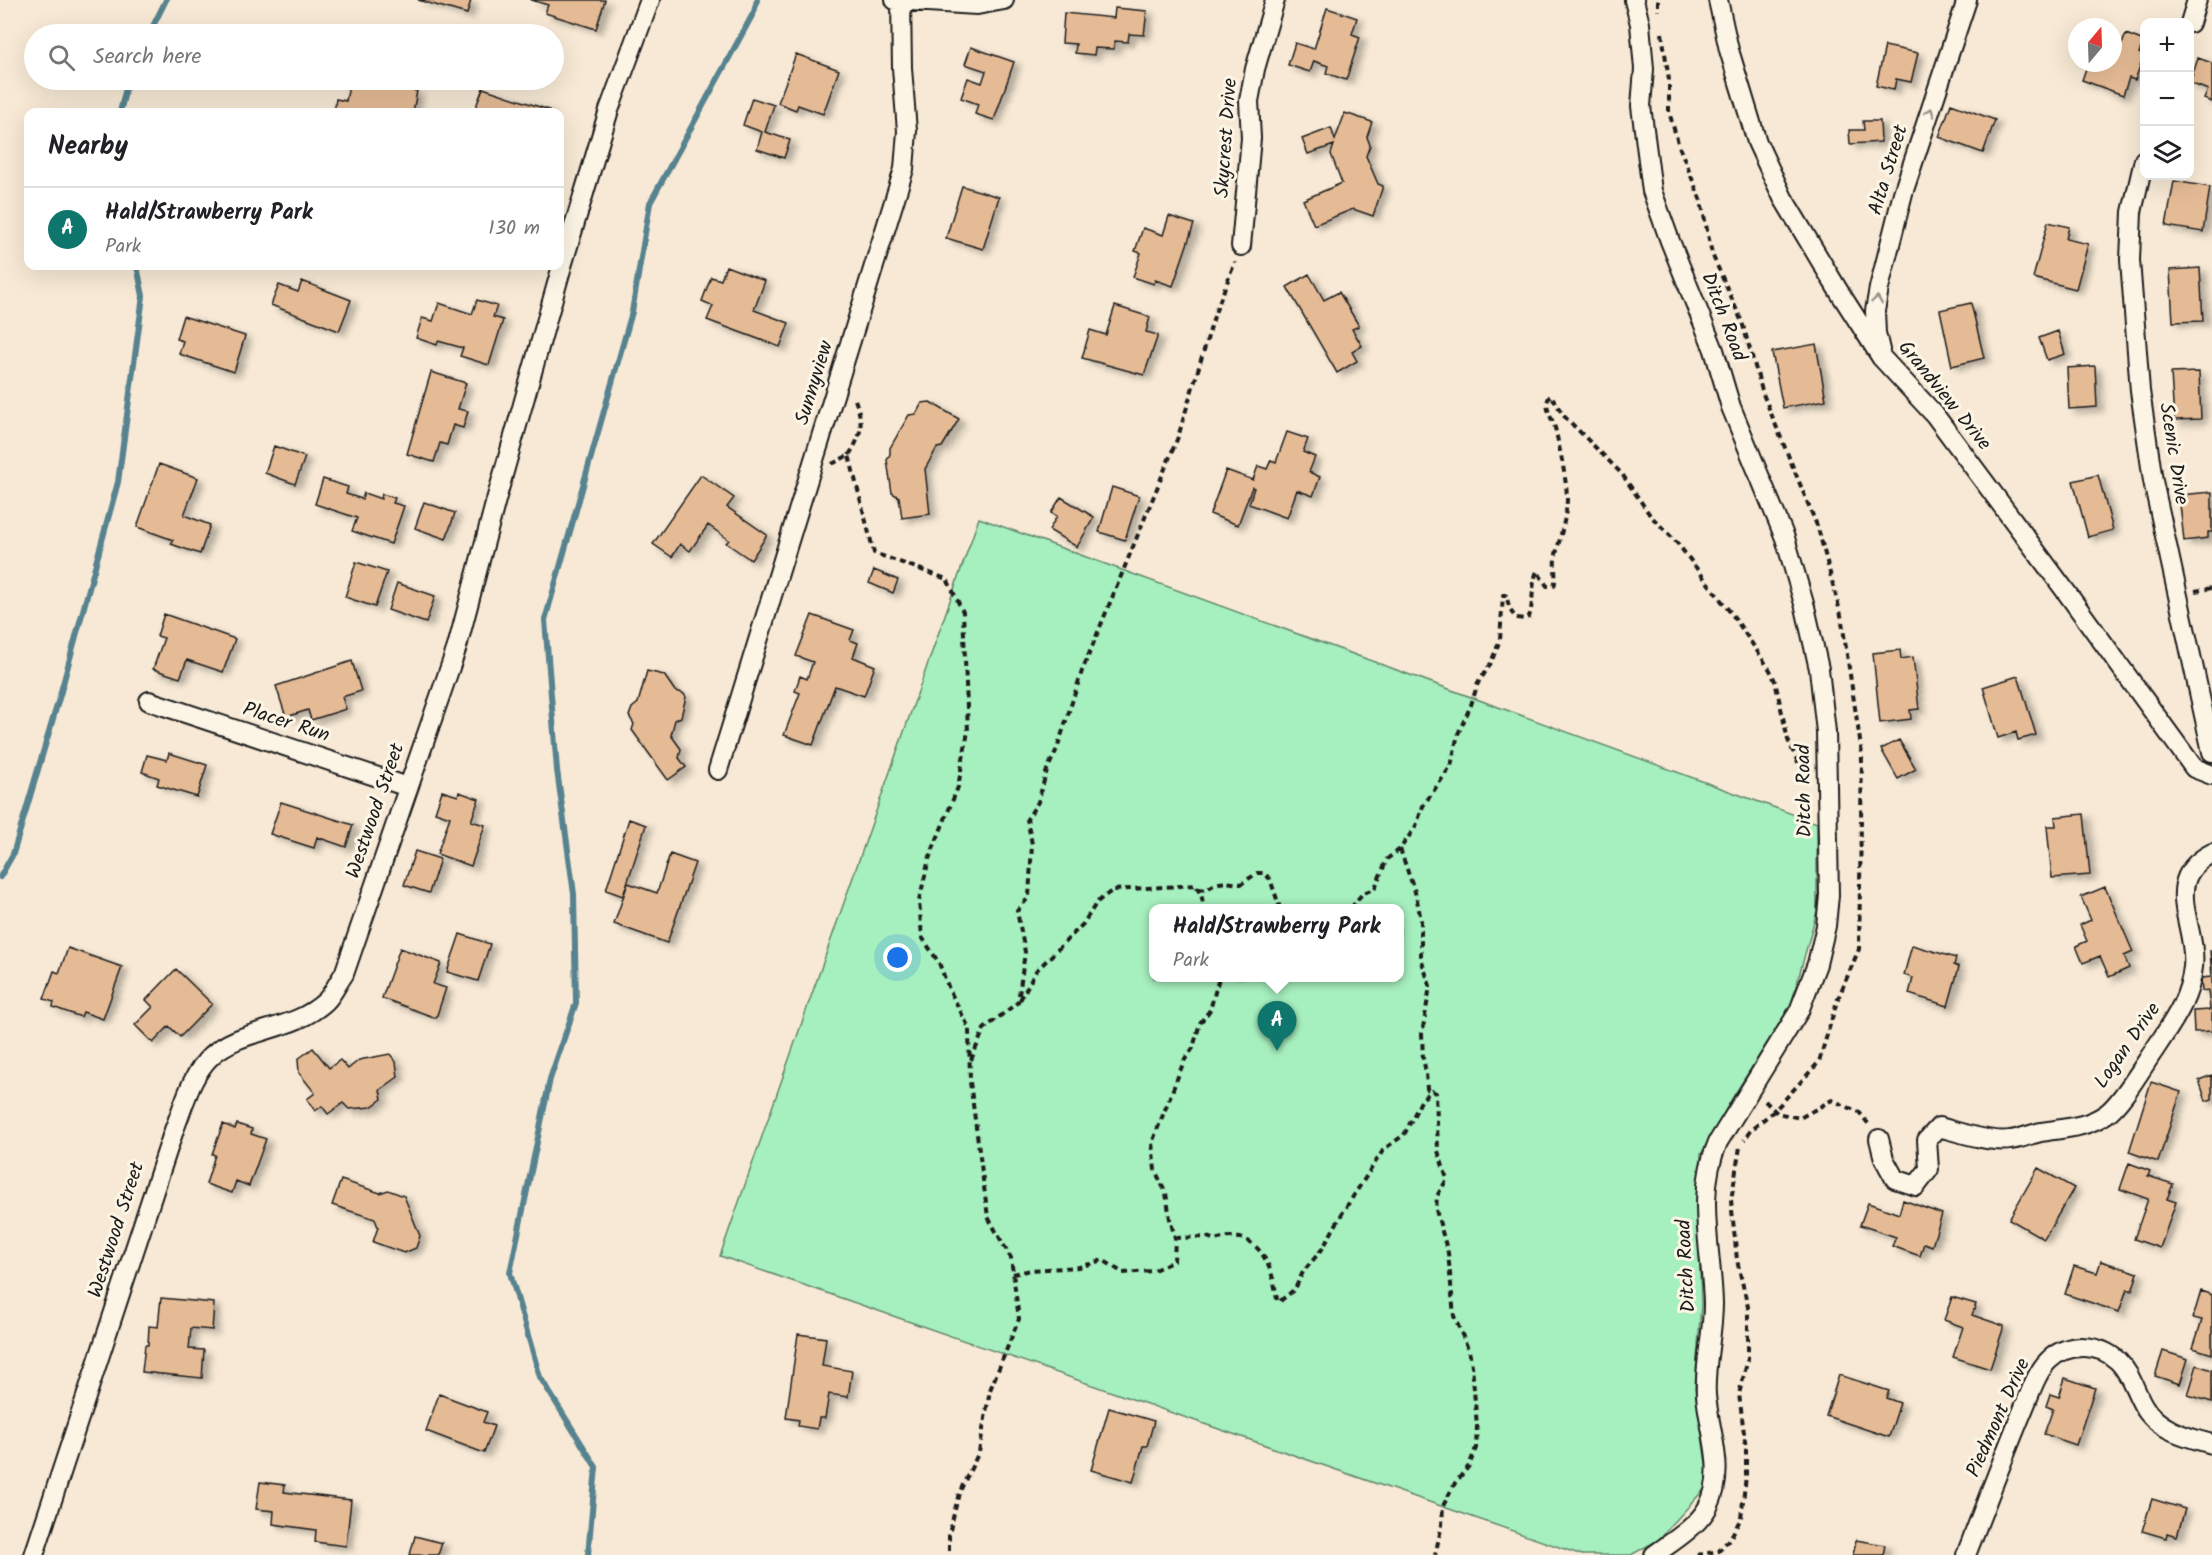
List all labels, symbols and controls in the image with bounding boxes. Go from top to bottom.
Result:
north arrow [2068,18,2122,72]
map controls [2140,18,2194,180]
button: + [2140,18,2194,72]
search box [24,24,564,90]
text: Search here [93,40,201,75]
icon: search [45,41,78,74]
button: − [2140,72,2194,126]
street label: Skycrest Drive [1207,77,1247,199]
one-way arrow [1923,107,1936,118]
street label: Alta Street [1860,121,1918,219]
text: Nearby [48,126,128,168]
button: layers [2140,126,2194,180]
text: Hald/Strawberry Park [105,196,312,231]
text: A [61,213,74,245]
text: 130 m [488,213,540,245]
text: Park [105,231,141,263]
street label: Ditch Road [1691,268,1755,367]
one-way arrow [1870,295,1882,304]
street label: Grandview Drive [1889,334,1999,458]
street label: Sunnyview [787,336,843,429]
street label: Scenic Drive [2149,401,2197,507]
street label: Placer Run [238,694,334,752]
street label: Westwood Street [338,739,414,883]
street label: Ditch Road [1788,743,1822,838]
popup [1149,904,1404,982]
text: Hald/Strawberry Park [1173,910,1380,945]
your location [883,943,912,972]
text: Park [1173,945,1209,977]
street label: Logan Drive [2086,996,2170,1096]
pin: A [1258,1002,1296,1051]
street label: Westwood Street [80,1158,154,1302]
street label: Ditch Road [1669,1218,1705,1313]
street label: Piedmont Drive [1958,1353,2040,1483]

